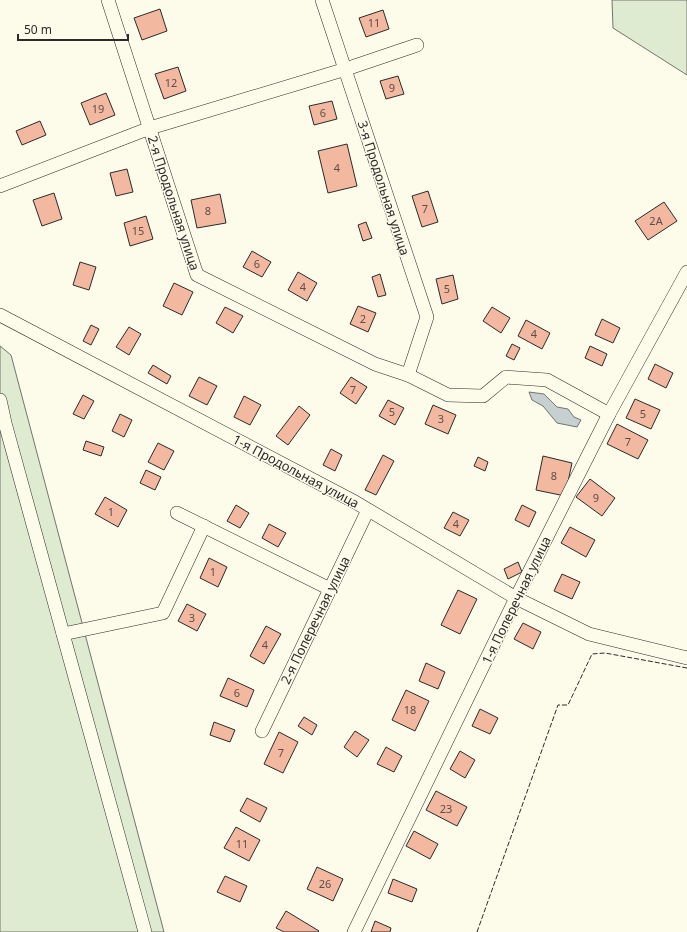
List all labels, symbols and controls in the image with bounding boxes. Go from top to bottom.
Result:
house number: 11 [368,15,380,30]
scale bar [18,16,128,42]
text: 50 m [24,21,52,38]
house number: 12 [165,75,177,90]
house number: 9 [389,80,395,95]
house number: 19 [92,101,104,116]
house number: 6 [320,105,326,120]
street label: 3-я Продольная улица [354,118,414,258]
street label: 2-я Продольная улица [144,133,204,273]
house number: 4 [334,160,341,175]
house number: 7 [422,201,428,216]
house number: 8 [205,203,211,218]
house number: 2А [649,213,664,228]
house number: 15 [132,223,144,238]
house number: 6 [254,256,260,271]
house number: 4 [300,279,307,294]
house number: 5 [444,281,450,296]
house number: 2 [360,311,366,326]
house number: 4 [531,326,538,341]
house number: 7 [350,382,356,397]
house number: 5 [389,404,395,419]
house number: 5 [640,406,646,421]
house number: 3 [438,411,444,426]
street label: 1-я Продольная улица [230,430,362,512]
house number: 7 [625,434,631,449]
house number: 8 [551,468,557,483]
house number: 9 [593,490,599,505]
house number: 1 [108,504,114,519]
house number: 4 [453,516,460,531]
street label: 1-я Поперечная улица [477,533,555,667]
street label: 2-я Поперечная улица [276,553,354,687]
house number: 1 [210,564,216,579]
house number: 3 [189,610,195,625]
house number: 4 [262,637,269,652]
house number: 6 [234,685,240,700]
house number: 18 [404,702,416,717]
house number: 7 [278,745,284,760]
house number: 23 [440,801,452,816]
house number: 11 [236,836,248,851]
house number: 26 [319,876,331,891]

